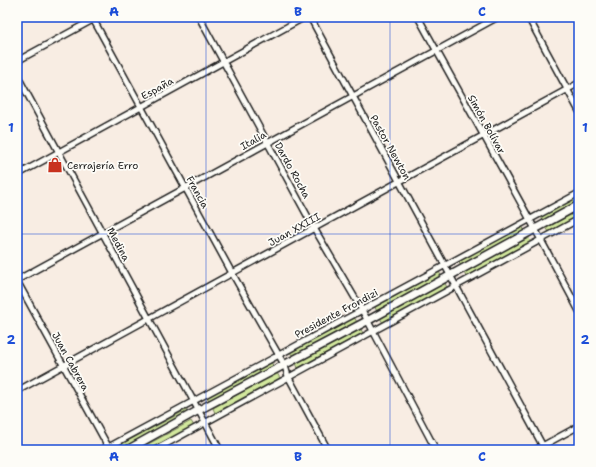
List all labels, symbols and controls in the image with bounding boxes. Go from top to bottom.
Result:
text: A [109,3,119,20]
text: B [294,3,302,20]
text: C [478,3,486,20]
street label: España [139,74,176,103]
street label: Simón Bolívar [465,92,508,156]
street label: Pastor Newton [367,112,414,182]
text: 1 [8,119,14,136]
text: 1 [582,119,588,136]
street label: Italia [238,128,269,153]
street label: Dardo Rocha [272,140,314,201]
shop icon: Cerrajería Erro [46,156,64,174]
place label: Cerrajería Erro [67,159,138,172]
street label: Francia [183,174,212,211]
street label: Juan XXIII [266,210,323,249]
street label: Medina [104,225,133,264]
street label: Presidente Frondizi [292,286,380,341]
street label: Juan Cabrera [49,330,92,394]
text: 2 [6,331,16,348]
text: 2 [580,331,590,348]
text: A [109,448,119,465]
text: B [294,448,302,465]
text: C [478,448,486,465]

